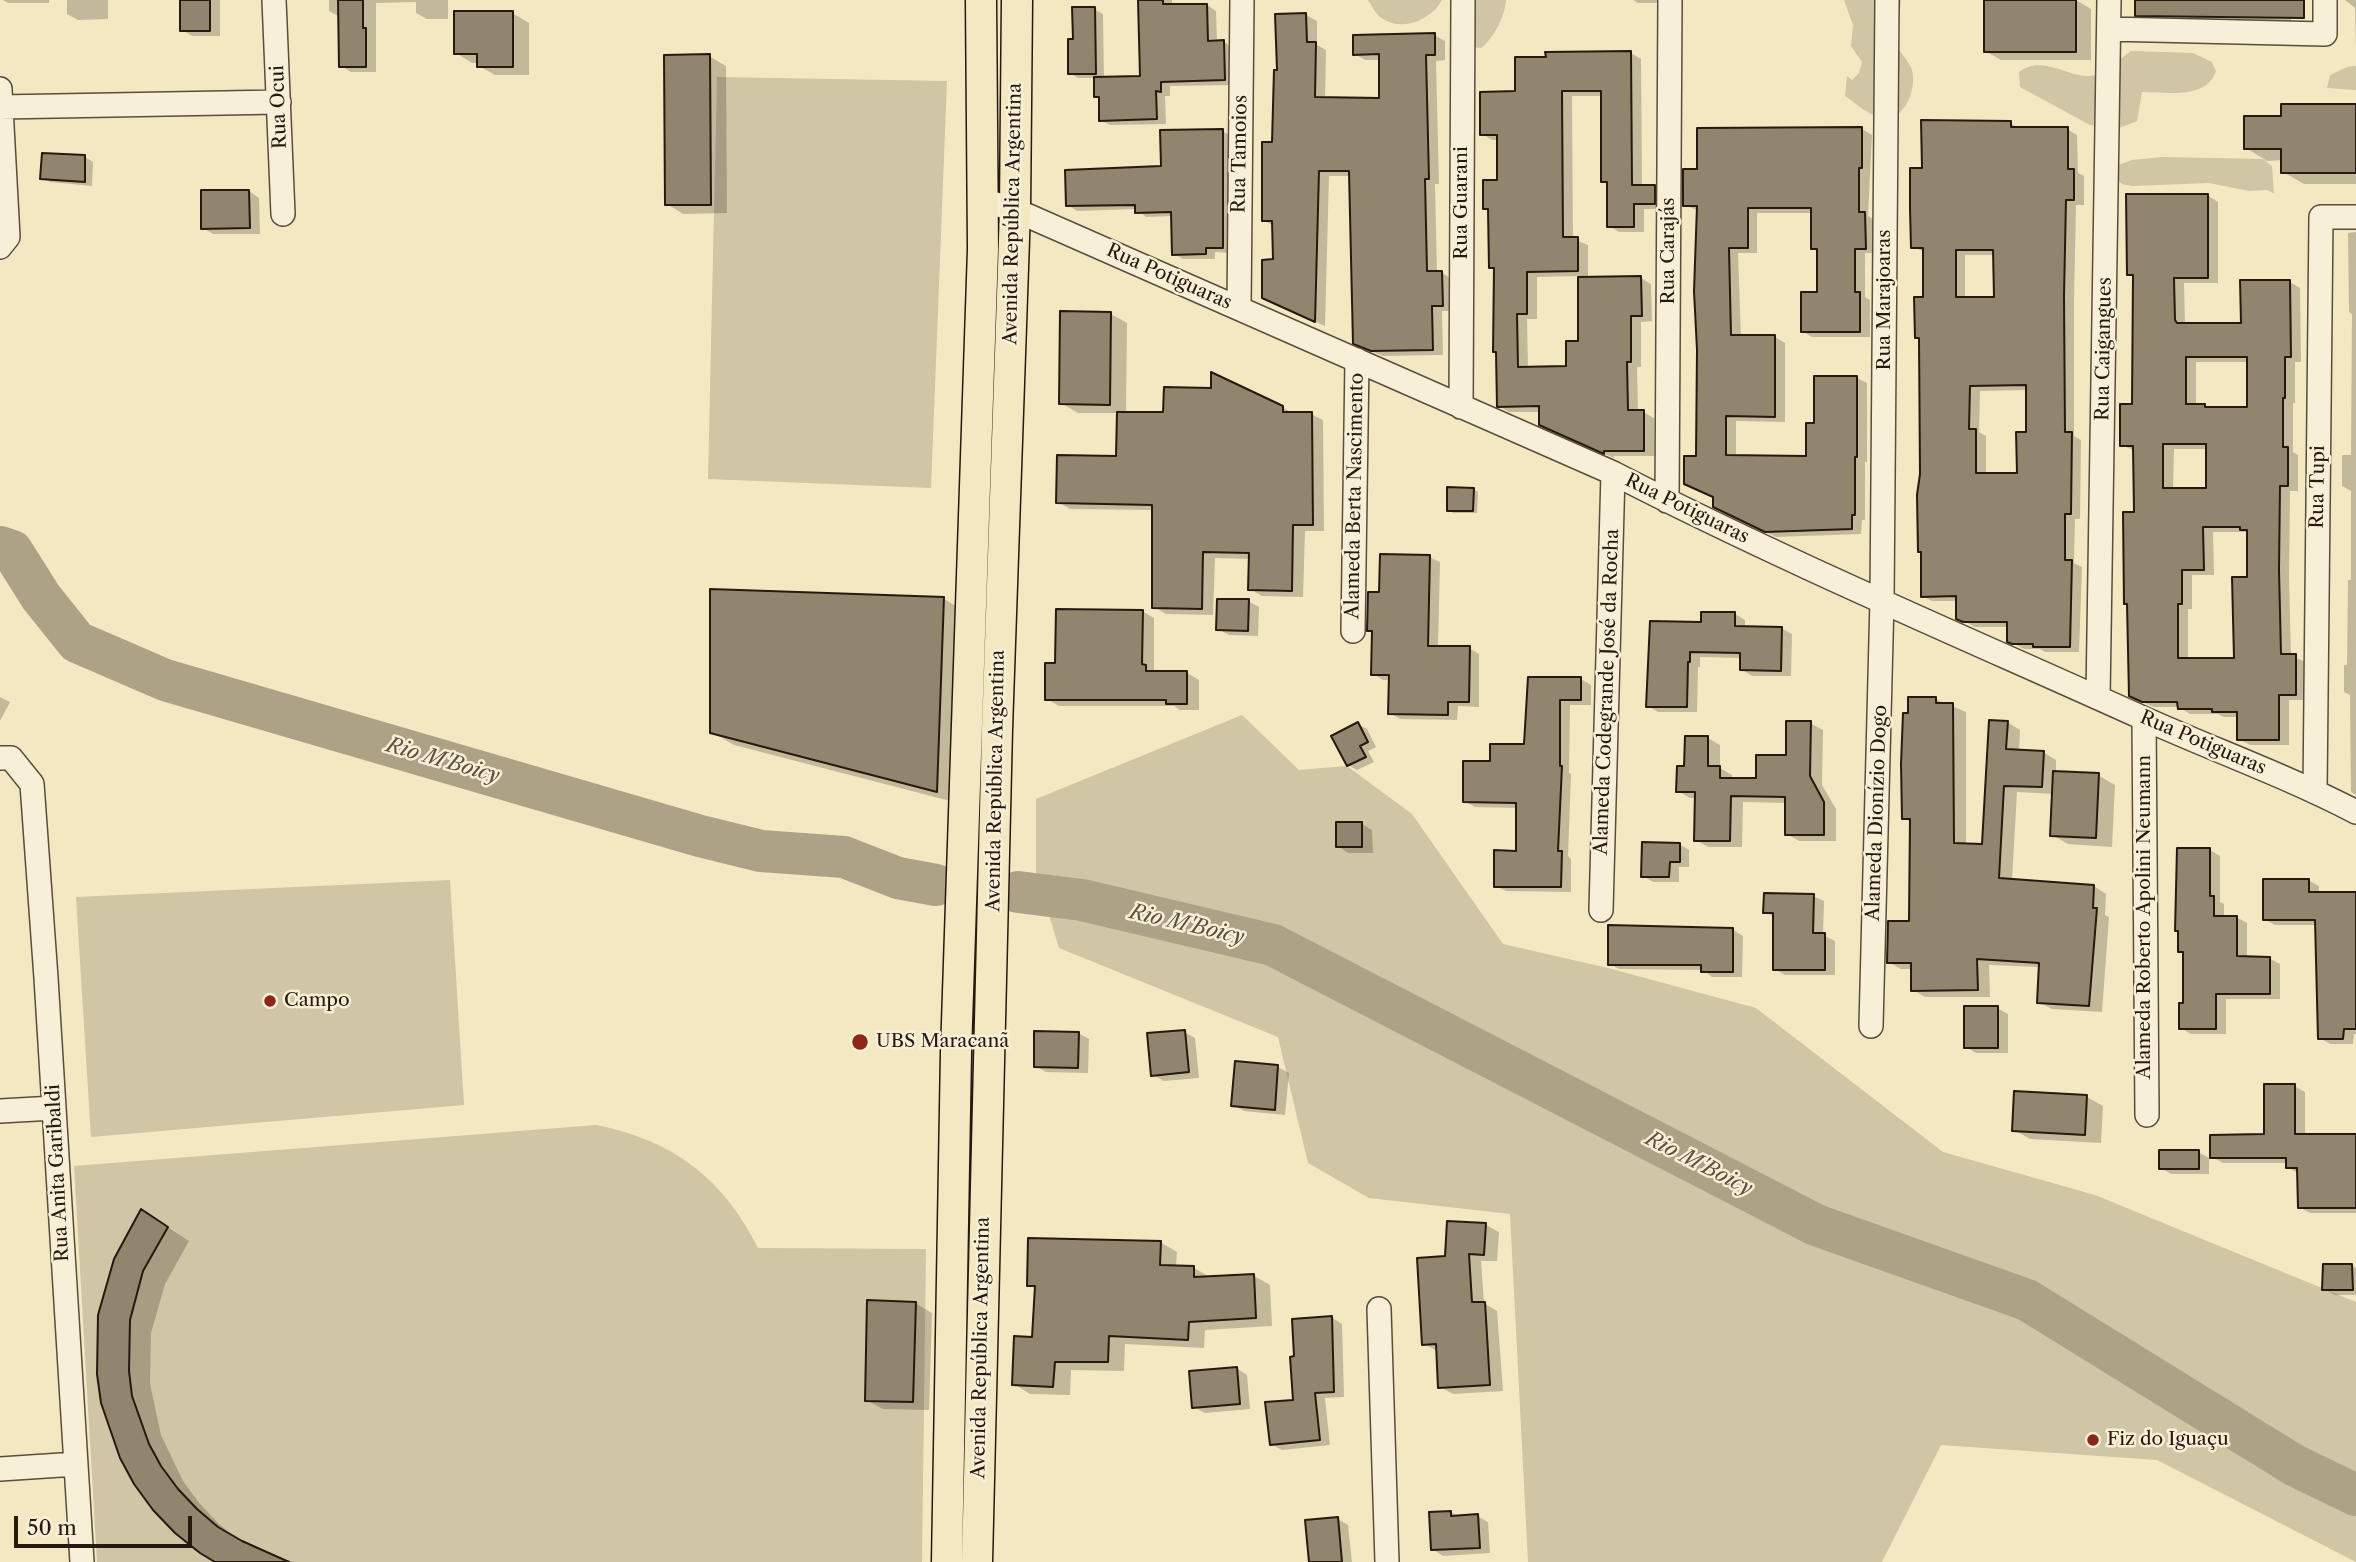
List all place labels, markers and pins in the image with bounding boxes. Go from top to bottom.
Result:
place label: Campo [284,990,350,1012]
marker: Campo [262,993,278,1009]
place label: UBS Maracanã [876,1031,1009,1053]
marker: UBS Maracanã [850,1032,870,1052]
place label: Fiz do Iguaçu [2107,1429,2229,1451]
marker: Fiz do Iguaçu [2085,1432,2101,1448]

